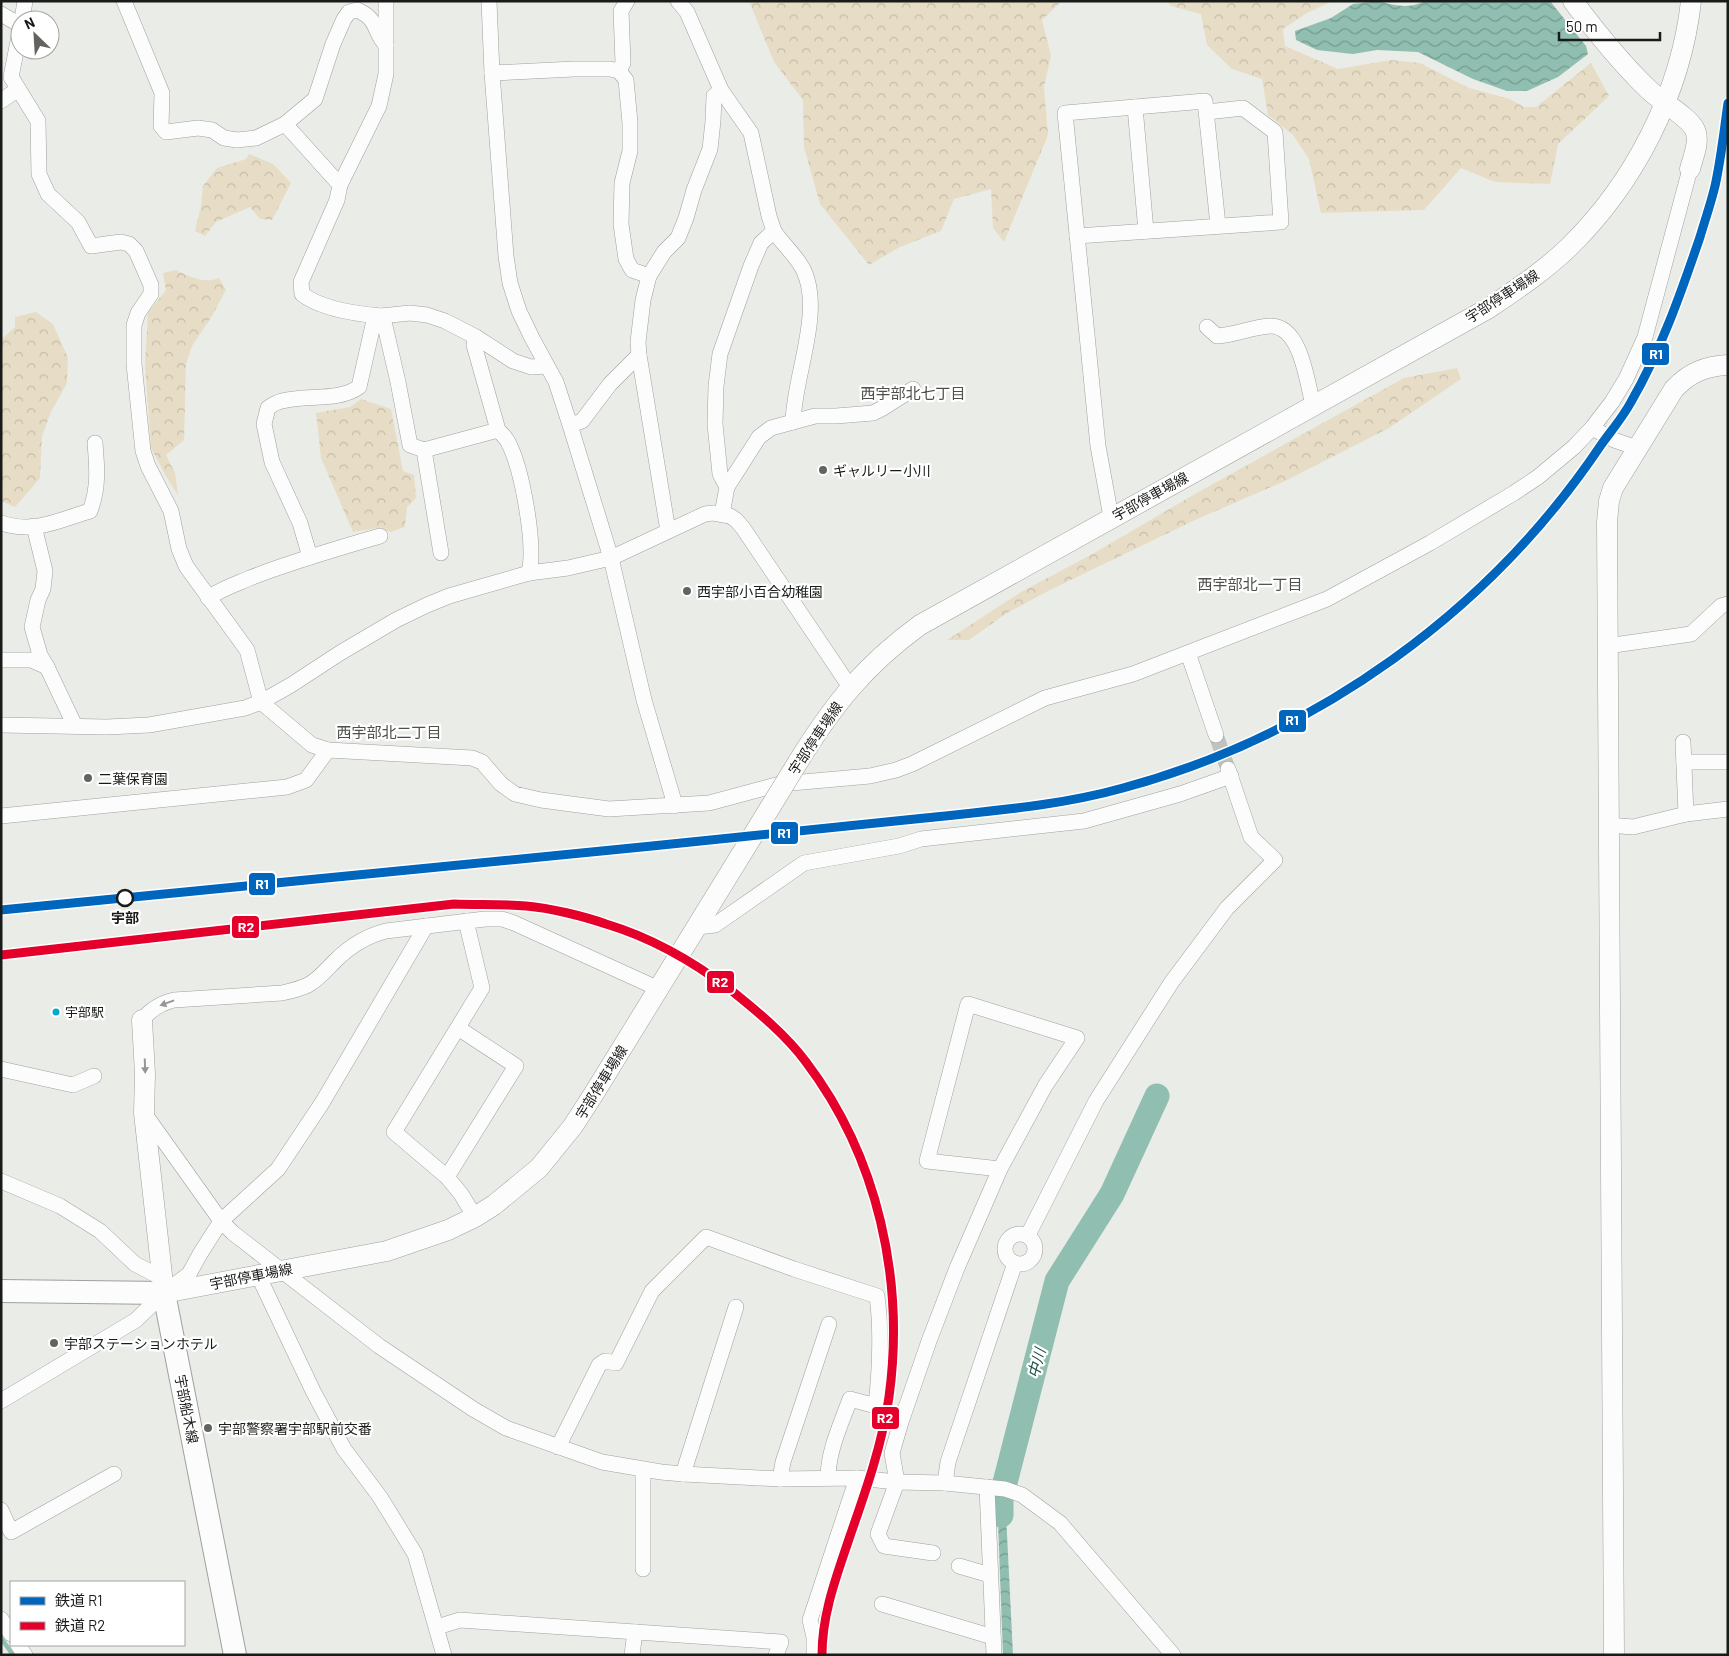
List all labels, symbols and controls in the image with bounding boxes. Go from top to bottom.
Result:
north arrow [10,10,60,60]
scale bar [1559,10,1660,42]
text: N [21,13,37,32]
text: 50 m [1566,17,1598,35]
street label: 宇部停車場線 [1462,266,1542,326]
line badge: R1 [1641,342,1670,366]
text: R1 [1649,345,1663,362]
district label: 西宇部北七丁目 [860,384,966,402]
place label: ギャルリー小川 [833,462,931,479]
marker: ギャルリー小川 [817,464,829,476]
street label: 宇部停車場線 [1109,468,1191,524]
district label: 西宇部北一丁目 [1197,575,1303,593]
place label: 西宇部小百合幼稚園 [697,583,823,600]
marker: 西宇部小百合幼稚園 [681,585,693,597]
street label: 宇部停車場線 [784,698,846,778]
line badge: R1 [1278,709,1307,733]
text: R1 [1285,711,1299,728]
district label: 西宇部北二丁目 [336,723,442,741]
place label: 二葉保育園 [98,770,168,787]
marker: 二葉保育園 [82,772,94,784]
line badge: R1 [770,821,799,845]
text: R1 [777,824,791,841]
line badge: R1 [248,872,276,896]
text: R1 [255,875,269,892]
marker: 宇部 [116,889,134,907]
place label: 宇部 [111,909,139,926]
line badge: R2 [231,915,260,939]
text: R2 [238,918,254,935]
line badge: R2 [706,970,735,994]
text: R2 [712,973,728,990]
one-way arrow [159,1000,174,1007]
place label: 宇部駅 [65,1004,104,1020]
marker: 宇部駅 [51,1007,61,1017]
street label: 宇部停車場線 [572,1042,630,1122]
one-way arrow [141,1059,149,1075]
street label: 宇部停車場線 [208,1260,294,1292]
place label: 宇部ステーションホテル [64,1335,218,1352]
marker: 宇部ステーションホテル [48,1337,60,1349]
water label: 中川 [1023,1344,1049,1380]
street label: 宇部船木線 [172,1373,202,1445]
line badge: R2 [871,1406,900,1430]
text: R2 [877,1409,893,1426]
place label: 宇部警察署宇部駅前交番 [218,1420,372,1437]
marker: 宇部警察署宇部駅前交番 [202,1422,214,1434]
legend [10,1581,185,1646]
text: 鉄道 R1 [55,1591,102,1609]
text: 鉄道 R2 [55,1616,105,1634]

